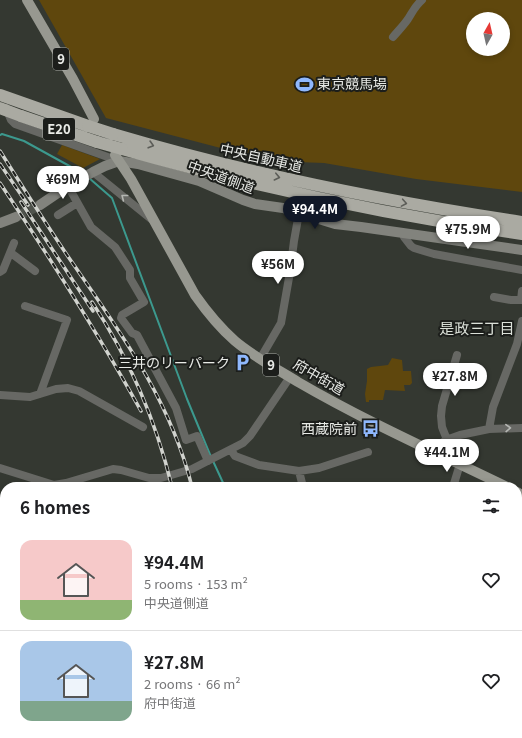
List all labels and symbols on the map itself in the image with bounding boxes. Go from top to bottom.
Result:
north arrow [466,12,510,56]
road number: 9 [53,48,69,70]
place label: 東京競馬場 [317,73,387,93]
sports icon: 東京競馬場 [294,74,314,94]
road number: E20 [43,118,75,140]
street label: 中央自動車道 [218,138,304,176]
one-way arrow [147,140,154,149]
street label: 中央道側道 [185,155,258,197]
pin: ¥69M [39,166,87,200]
one-way arrow [273,172,280,181]
one-way arrow [122,195,129,202]
pin: ¥94.4M [282,196,348,230]
one-way arrow [401,198,407,207]
pin: ¥75.9M [435,216,501,250]
pin: ¥56M [254,251,302,285]
district label: 是政三丁目 [439,317,515,338]
place label: 三井のリーパーク [118,352,230,372]
parking icon: 三井のリーパーク [233,353,253,373]
street label: 府中街道 [290,353,349,399]
road number: 9 [263,354,279,376]
pin: ¥27.8M [422,363,488,397]
place label: 西蔵院前 [301,418,357,438]
bus stop icon: 西蔵院前 [360,419,380,439]
one-way arrow [505,424,511,433]
pin: ¥44.1M [414,439,480,473]

